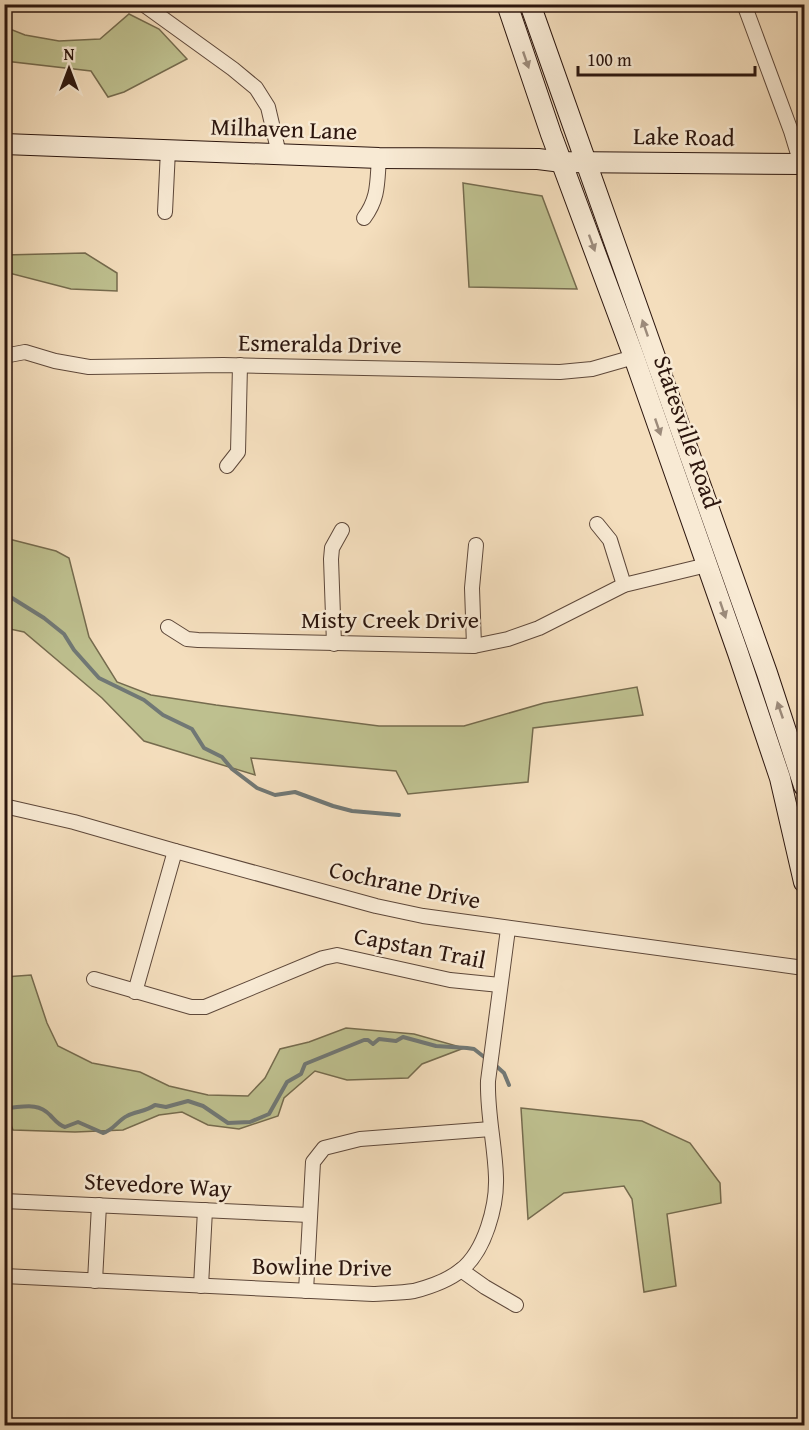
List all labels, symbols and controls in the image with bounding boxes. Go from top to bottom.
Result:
north arrow [39,39,99,99]
scale bar [578,39,755,77]
text: N [64,42,75,66]
text: 100 m [587,46,632,73]
one-way arrow [521,51,531,69]
street label: Milhaven Lane [210,108,358,149]
street label: Lake Road [633,118,735,155]
one-way arrow [588,234,598,252]
one-way arrow [640,319,650,337]
street label: Esmeralda Drive [238,325,402,362]
street label: Statesville Road [645,351,730,513]
one-way arrow [653,418,663,436]
one-way arrow [719,601,729,619]
street label: Misty Creek Drive [301,602,479,637]
one-way arrow [775,701,784,719]
street label: Cochrane Drive [326,851,484,918]
street label: Capstan Trail [351,918,489,977]
street label: Stevedore Way [83,1163,233,1206]
street label: Bowline Drive [252,1248,392,1285]

